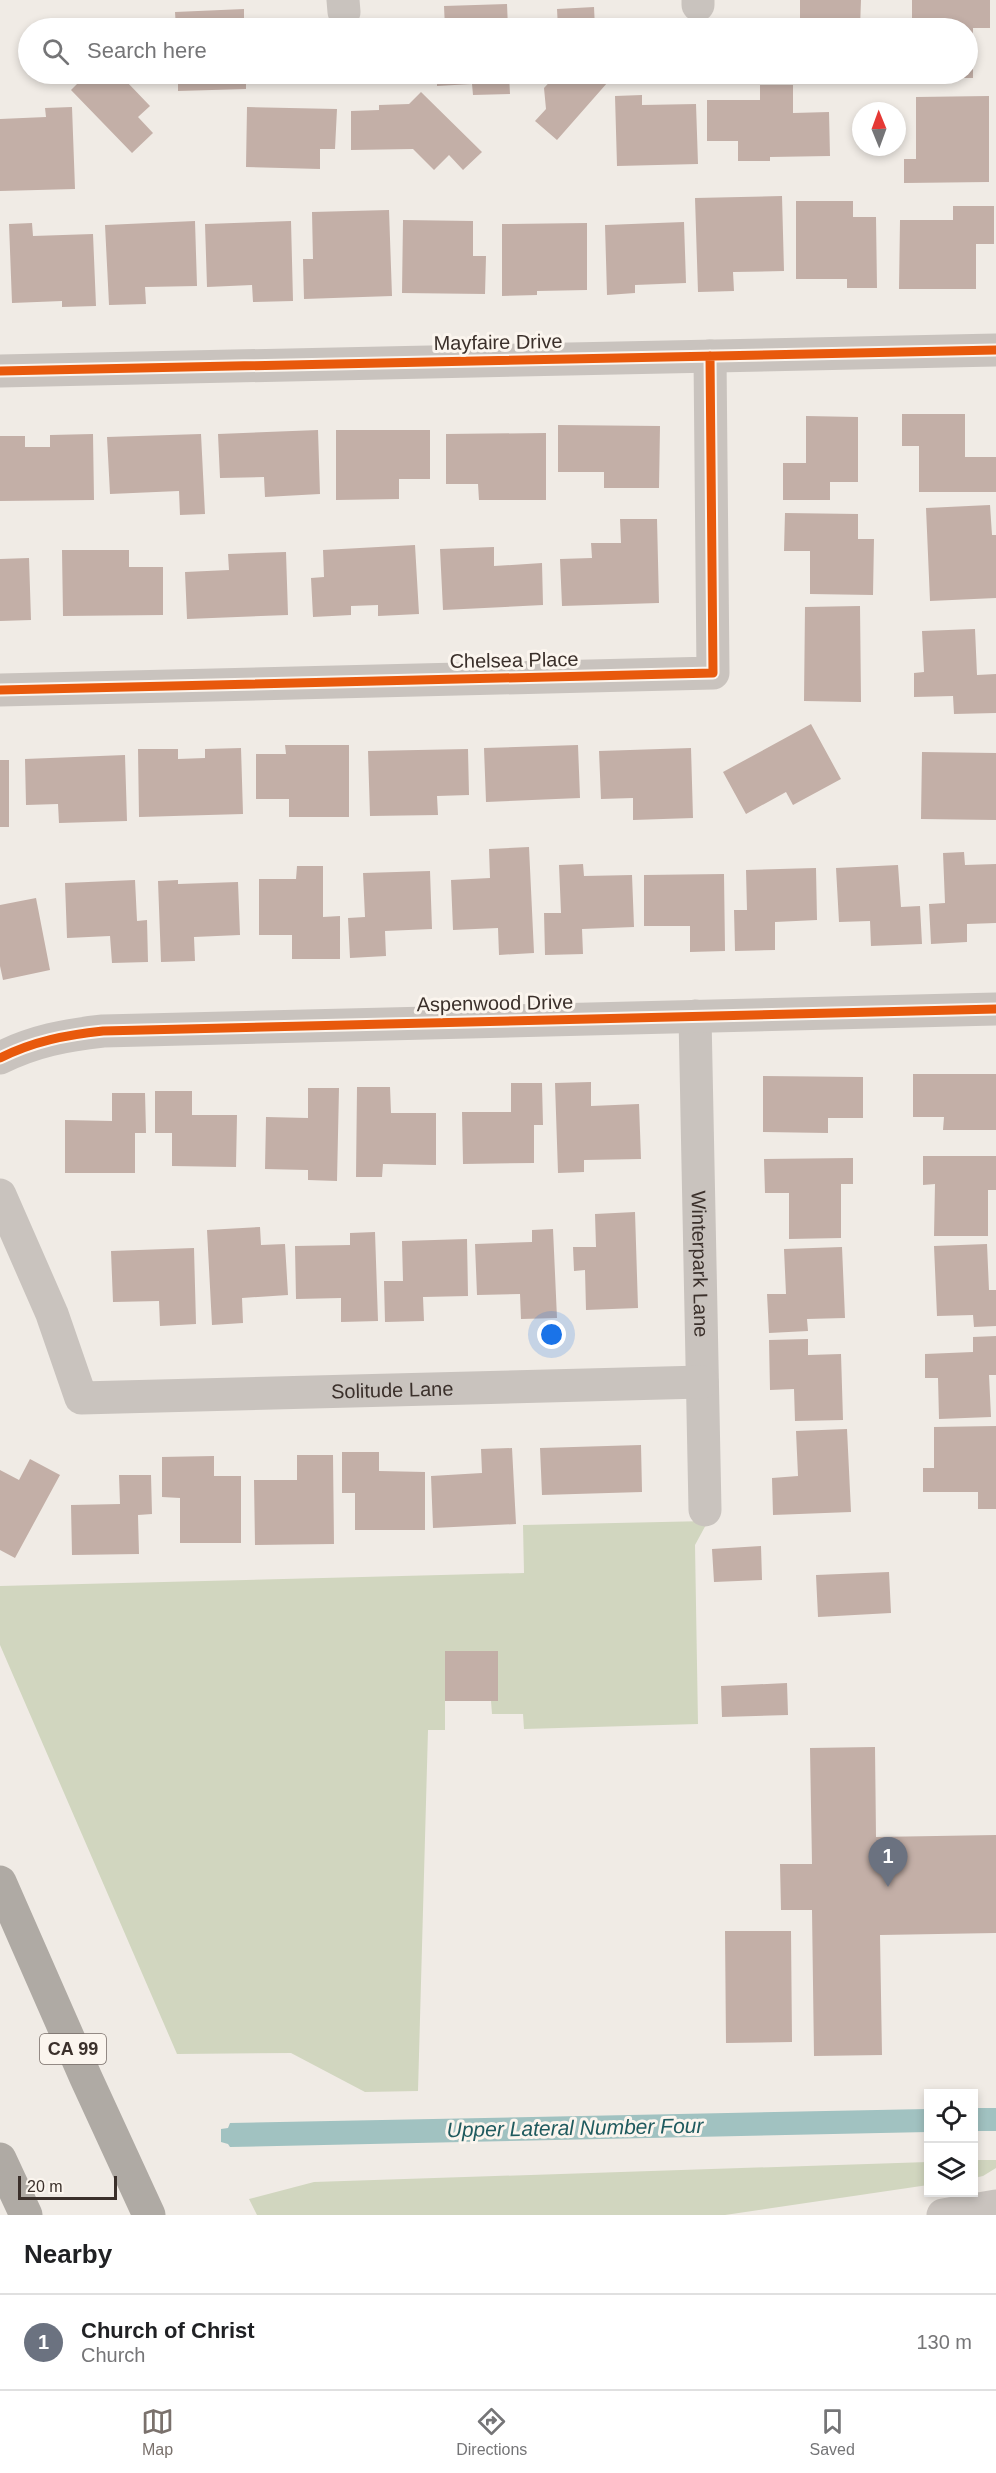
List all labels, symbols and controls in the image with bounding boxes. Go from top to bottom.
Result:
search box [18,18,978,84]
icon: search [39,35,72,68]
text: Search here [87,38,207,63]
north arrow [852,102,906,156]
street label: Mayfaire Drive [433,330,563,354]
street label: Chelsea Place [449,648,579,672]
street label: Aspenwood Drive [416,991,574,1015]
street label: Winterpark Lane [688,1190,713,1338]
your location [537,1320,566,1349]
street label: Solitude Lane [331,1377,454,1403]
pin: 1 [868,1838,908,1887]
road number: CA 99 [40,2034,106,2064]
map controls [924,2089,978,2197]
button: locate [924,2089,978,2143]
water label: Upper Lateral Number Four [446,2114,705,2141]
button: layers [924,2143,978,2197]
scale bar [18,2173,117,2200]
text: 20 m [27,2178,63,2195]
text: Nearby [24,2239,112,2269]
text: Church of Christ [81,2318,255,2343]
text: 1 [38,2331,49,2353]
text: 130 m [916,2331,972,2353]
text: Church [81,2344,145,2366]
tab: Map [141,2405,174,2459]
tab: Directions [456,2405,527,2459]
tab: Saved [810,2405,855,2459]

